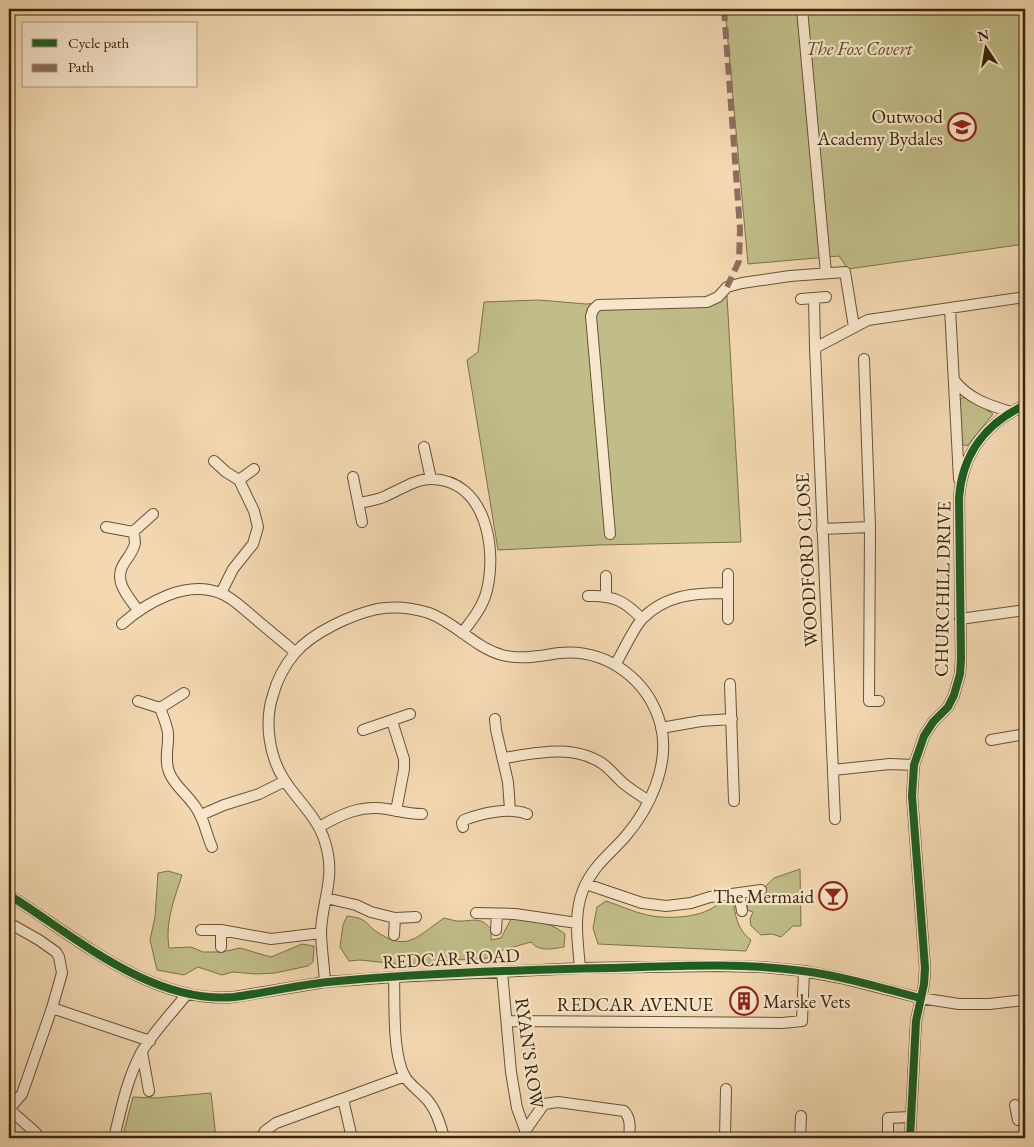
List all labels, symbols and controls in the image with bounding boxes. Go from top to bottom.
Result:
legend [22,22,198,88]
north arrow [962,22,1012,72]
text: N [976,25,991,45]
text: Cycle path [68,33,130,52]
park label: The Fox Covert [806,36,914,61]
text: Path [68,57,94,76]
place label: Outwood Academy Bydales [816,104,943,151]
school or university icon: Outwood Academy Bydales [947,112,977,142]
street label: WOODFORD CLOSE [789,472,824,648]
street label: CHURCHILL DRIVE [928,501,957,677]
bar icon: The Mermaid [818,881,848,911]
place label: The Mermaid [713,884,814,909]
street label: REDCAR ROAD [382,942,520,975]
building icon: Marske Vets [729,986,759,1016]
place label: Marske Vets [763,989,850,1014]
street label: REDCAR AVENUE [557,992,713,1017]
street label: RYAN'S ROW [509,996,550,1111]

